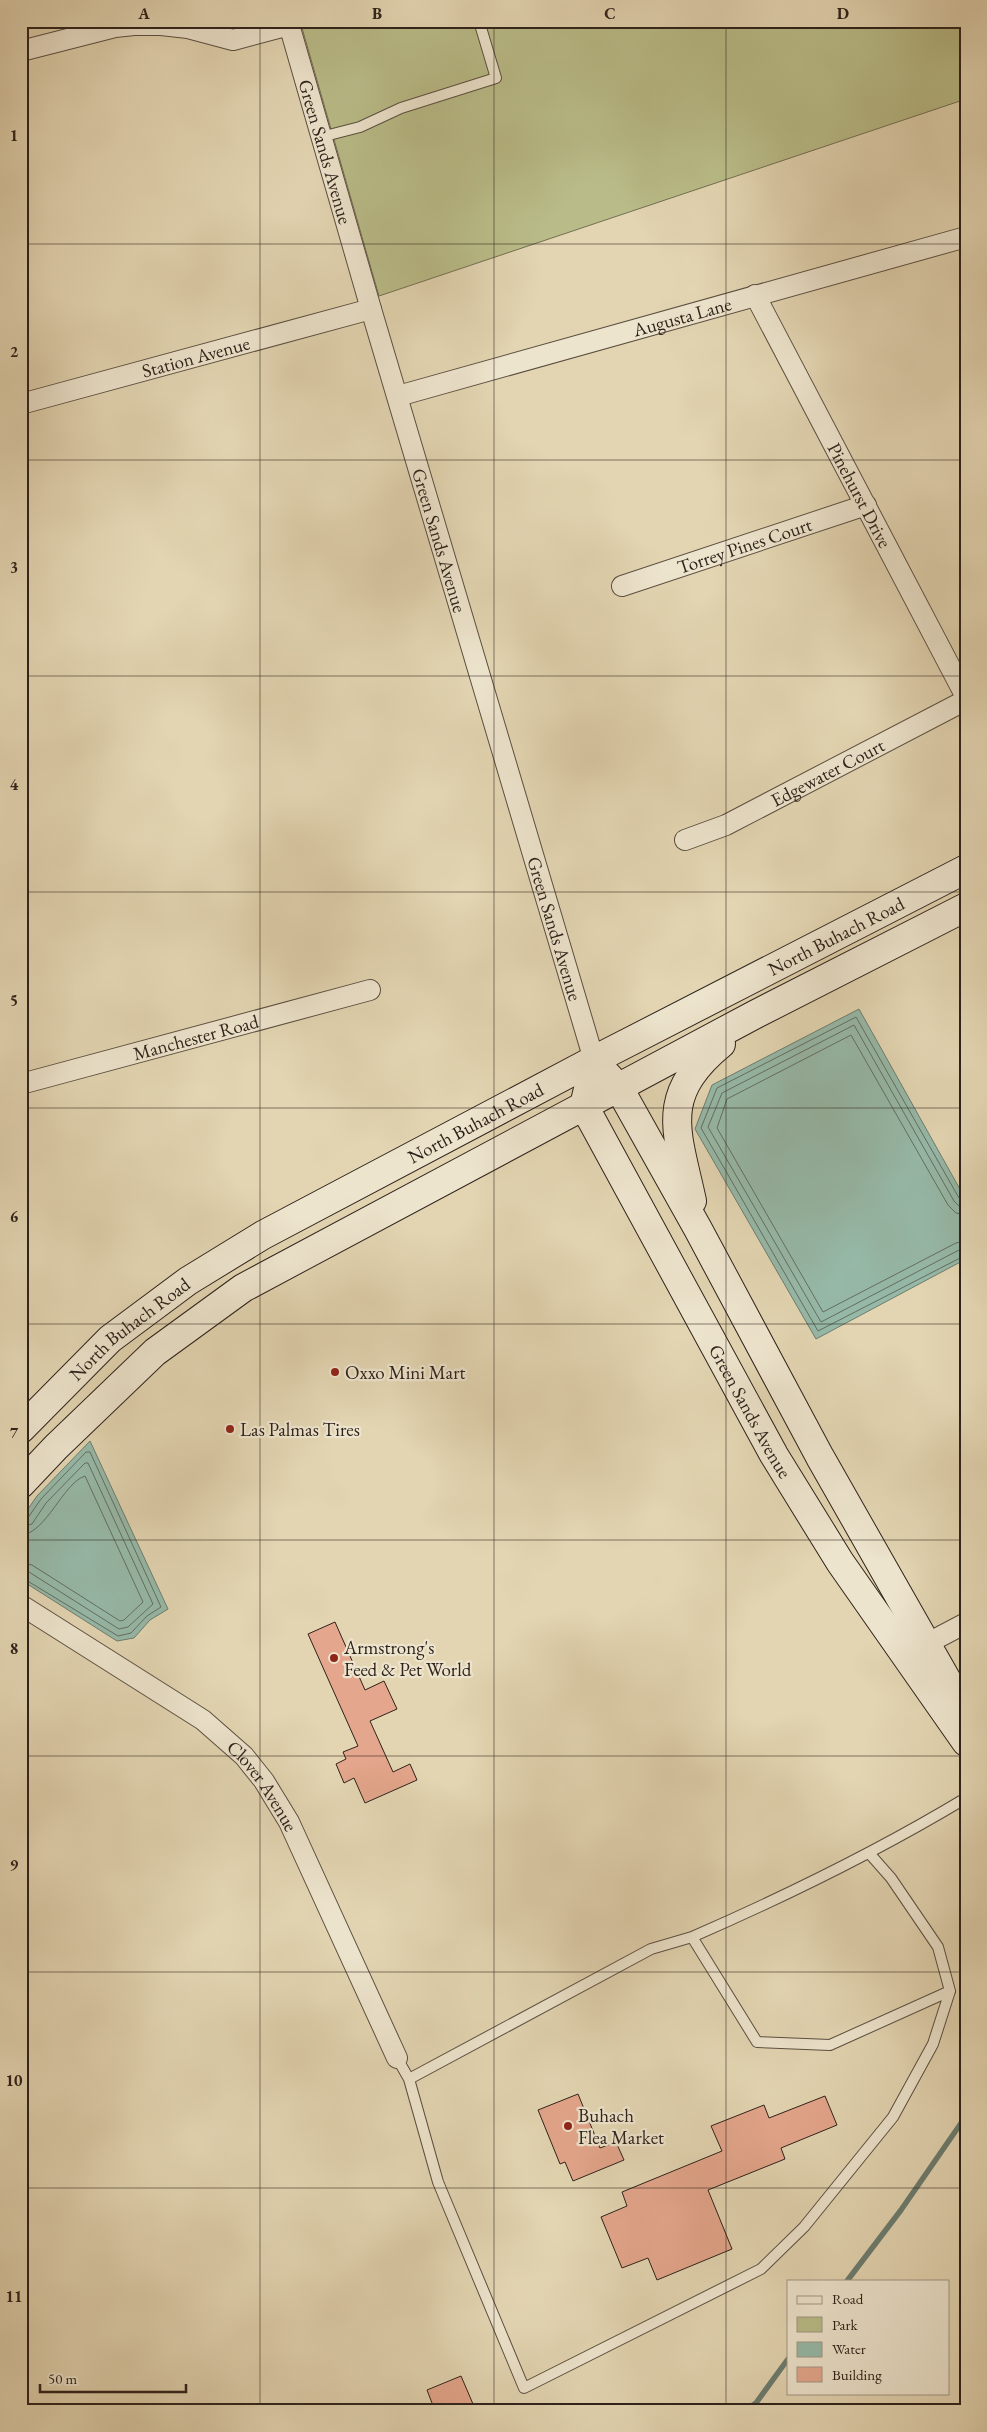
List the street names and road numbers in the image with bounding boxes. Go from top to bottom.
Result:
street label: Green Sands Avenue [293,76,358,227]
street label: Augusta Lane [629,291,734,342]
street label: Station Avenue [139,330,252,383]
street label: Pinehurst Drive [822,438,898,552]
street label: Green Sands Avenue [406,465,473,615]
street label: Torrey Pines Court [674,511,815,579]
street label: Edgewater Court [766,732,889,812]
street label: Green Sands Avenue [522,853,588,1004]
street label: North Buhach Road [763,890,909,981]
street label: Manchester Road [130,1008,262,1066]
street label: North Buhach Road [403,1076,548,1169]
street label: North Buhach Road [63,1271,195,1386]
street label: Green Sands Avenue [703,1340,798,1483]
street label: Clover Avenue [222,1734,304,1835]

